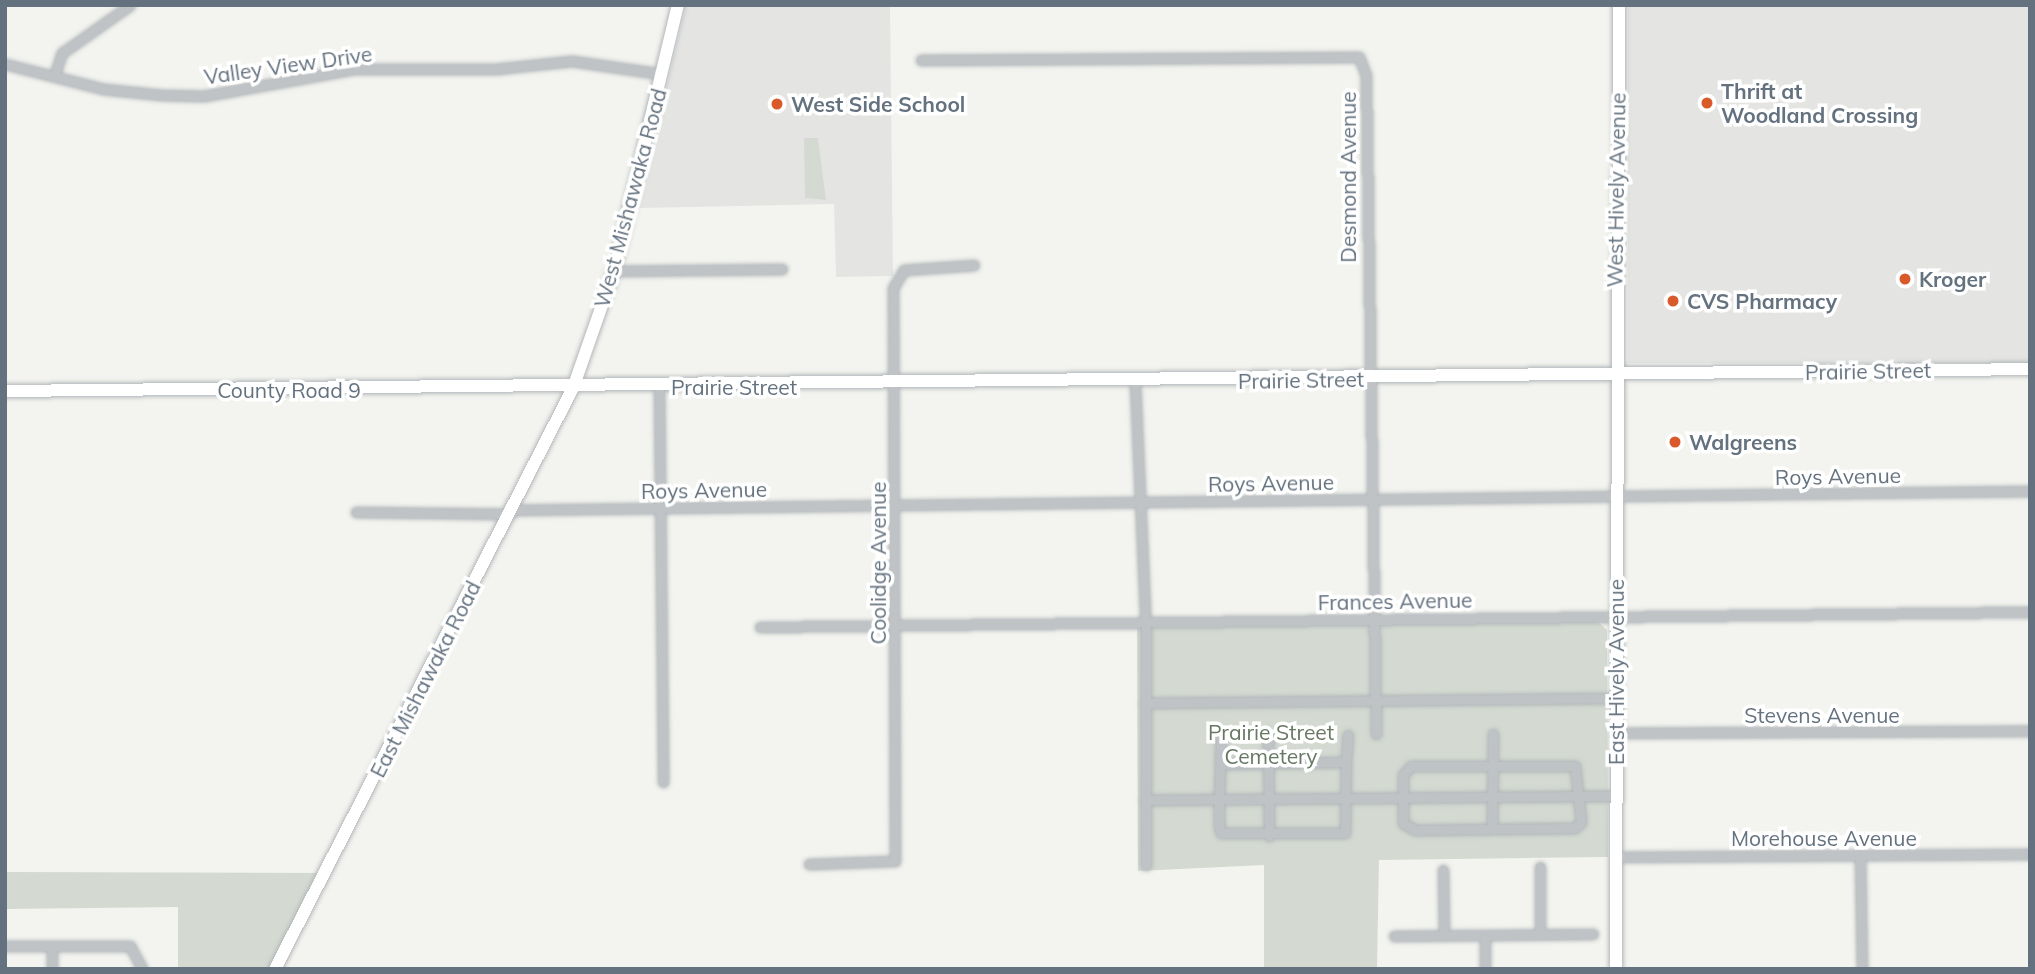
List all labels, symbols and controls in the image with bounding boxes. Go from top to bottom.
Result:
street label: Valley View Drive [202,41,374,89]
place label: Thrift at Woodland Crossing [1721,78,1918,128]
street label: West Mishawaka Road [589,86,671,310]
place label: West Side School [791,91,965,117]
street label: Desmond Avenue [1335,91,1361,263]
street label: West Hively Avenue [1602,92,1630,288]
marker: Thrift at Woodland Crossing [1699,95,1715,111]
marker: West Side School [769,96,785,112]
place label: Kroger [1919,266,1986,292]
marker: Kroger [1897,271,1913,287]
place label: CVS Pharmacy [1687,288,1837,314]
marker: CVS Pharmacy [1665,293,1681,309]
street label: Prairie Street [1805,357,1931,385]
street label: Prairie Street [1238,366,1364,394]
street label: Prairie Street [671,374,797,400]
street label: County Road 9 [217,377,361,403]
place label: Walgreens [1689,429,1797,455]
marker: Walgreens [1667,434,1683,450]
street label: Roys Avenue [1775,462,1901,490]
street label: Roys Avenue [1208,469,1334,497]
street label: Roys Avenue [641,476,767,504]
street label: Coolidge Avenue [865,482,891,644]
street label: East Mishawaka Road [364,577,486,781]
street label: East Hively Avenue [1603,579,1629,765]
street label: Frances Avenue [1317,587,1473,615]
street label: Stevens Avenue [1744,702,1900,728]
park label: Prairie Street Cemetery [1208,719,1334,769]
street label: Morehouse Avenue [1731,825,1917,851]

